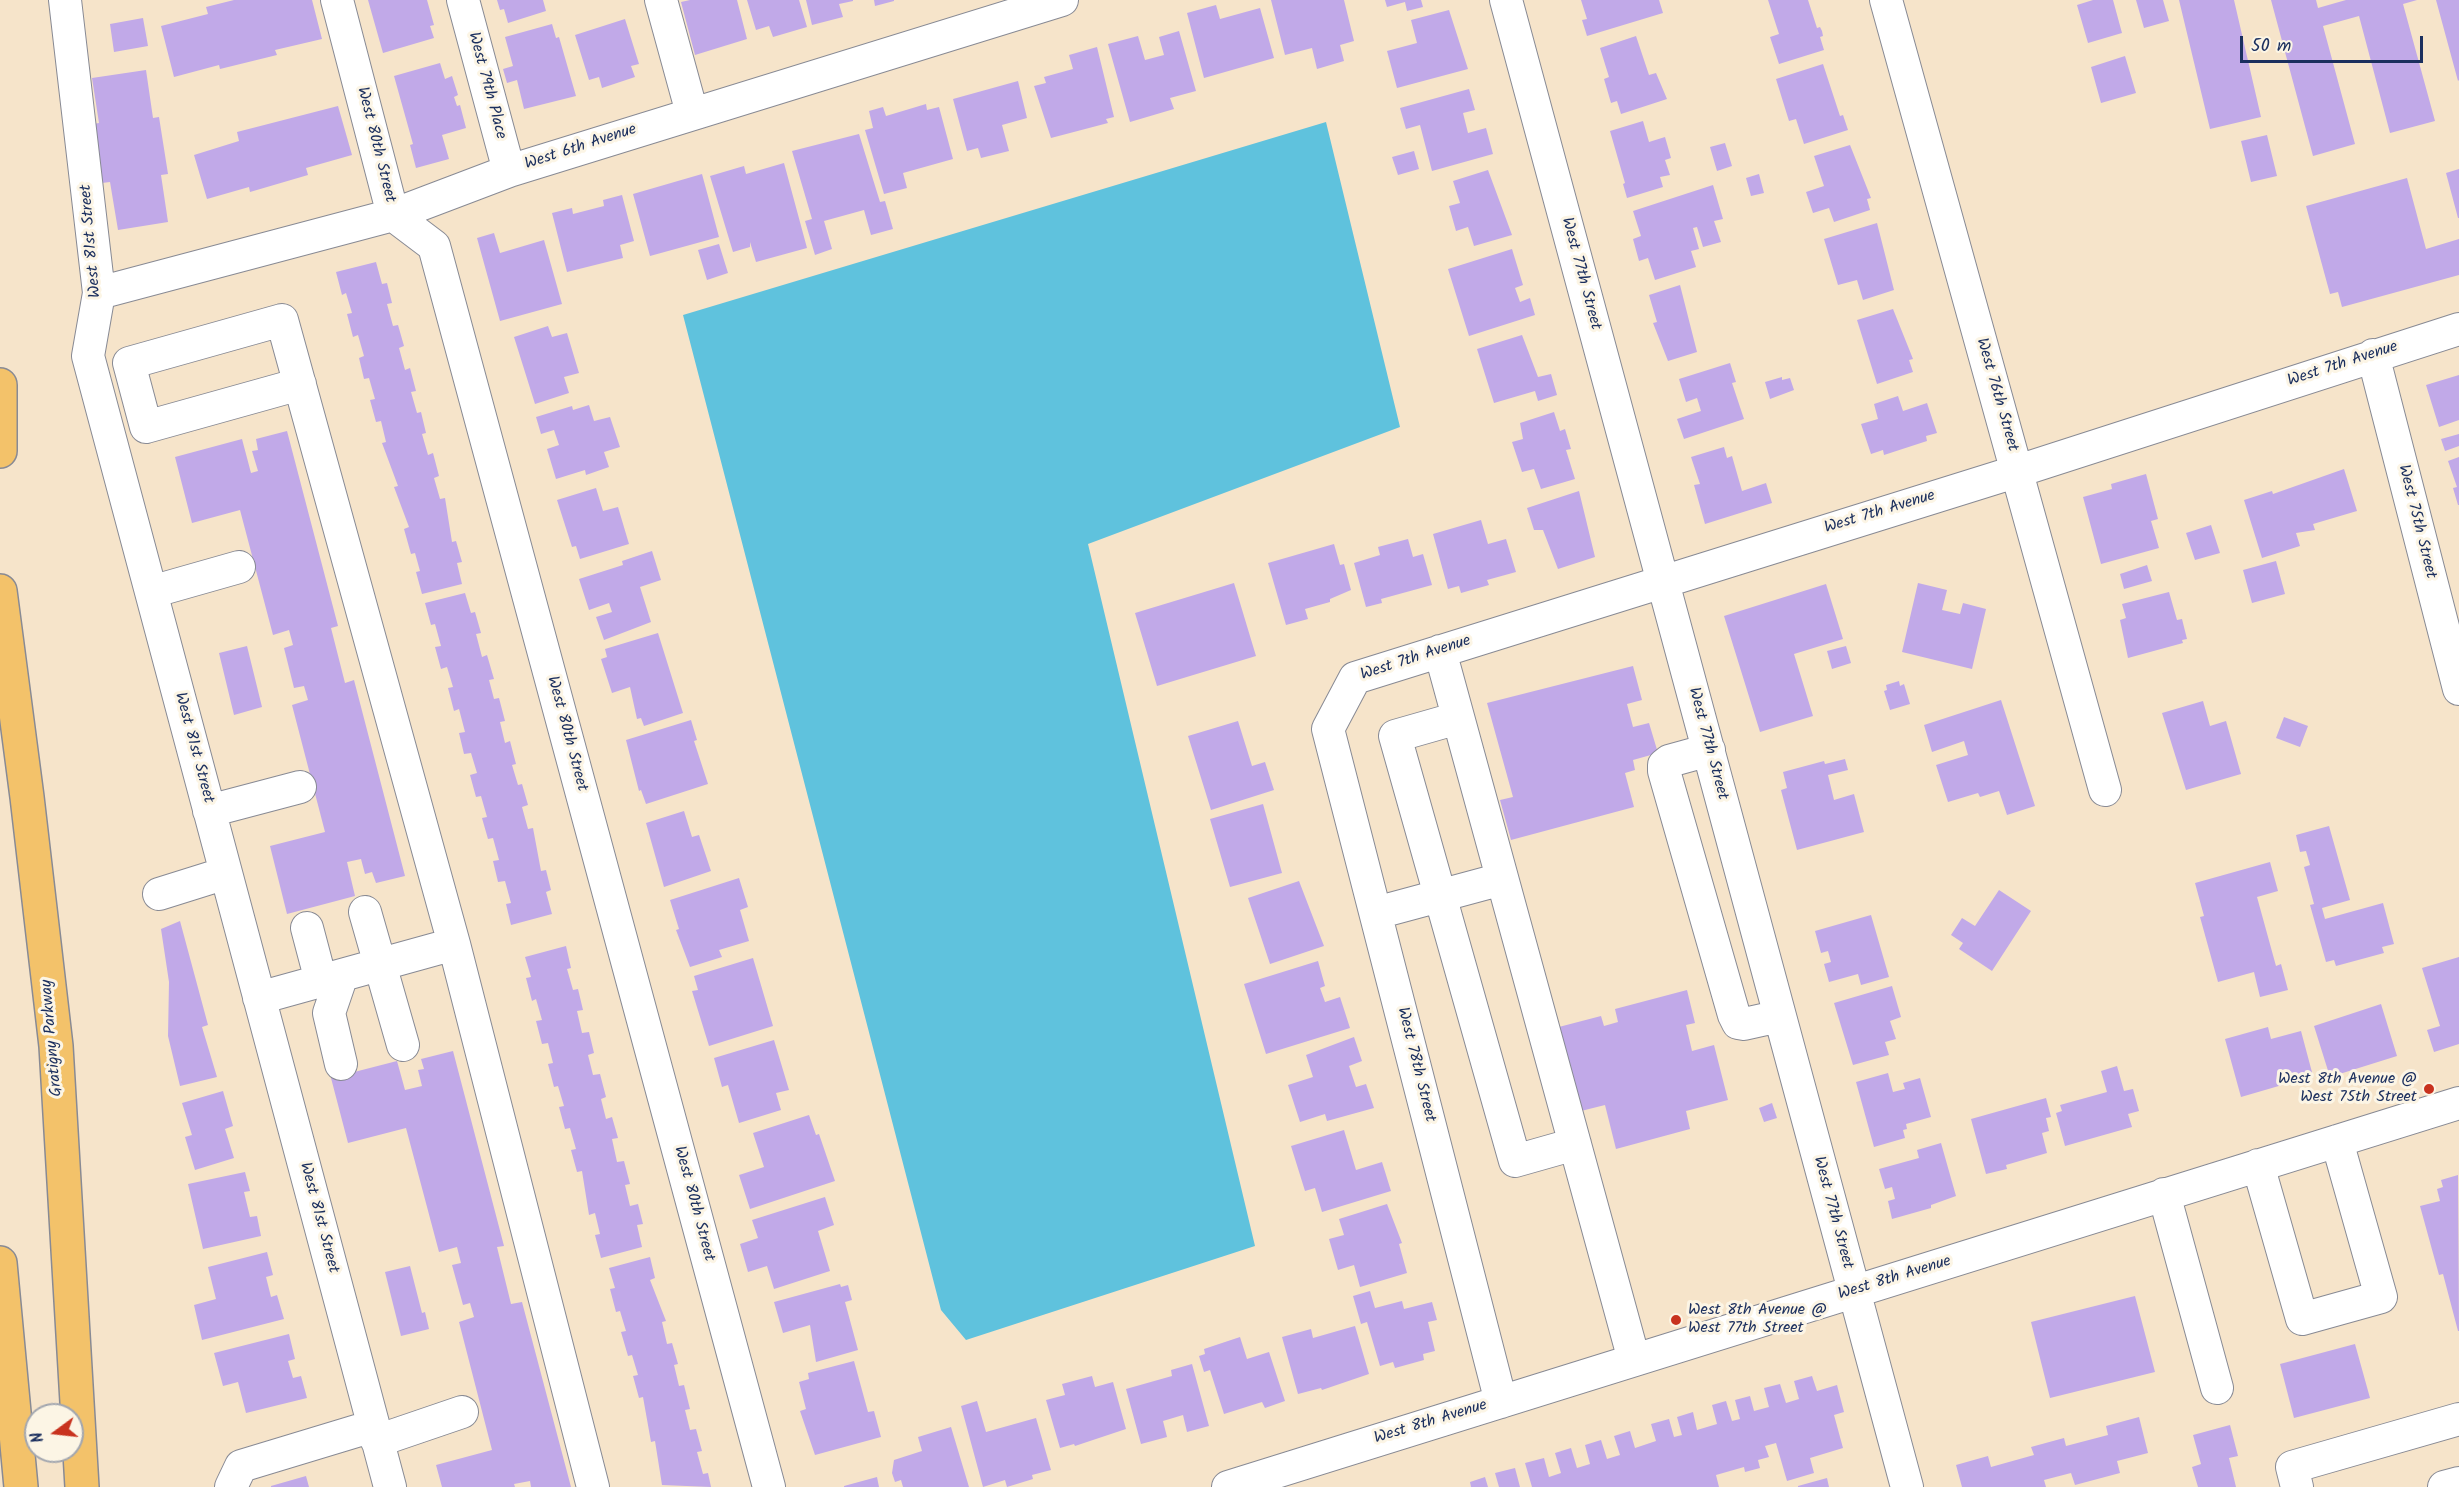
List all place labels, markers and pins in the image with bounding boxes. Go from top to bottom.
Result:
place label: West 8th Avenue @ West 75th Street [2278,1070,2417,1108]
marker: West 8th Avenue @ West 75th Street [2422,1082,2436,1096]
place label: West 8th Avenue @ West 77th Street [1688,1301,1827,1339]
marker: West 8th Avenue @ West 77th Street [1669,1313,1683,1327]

